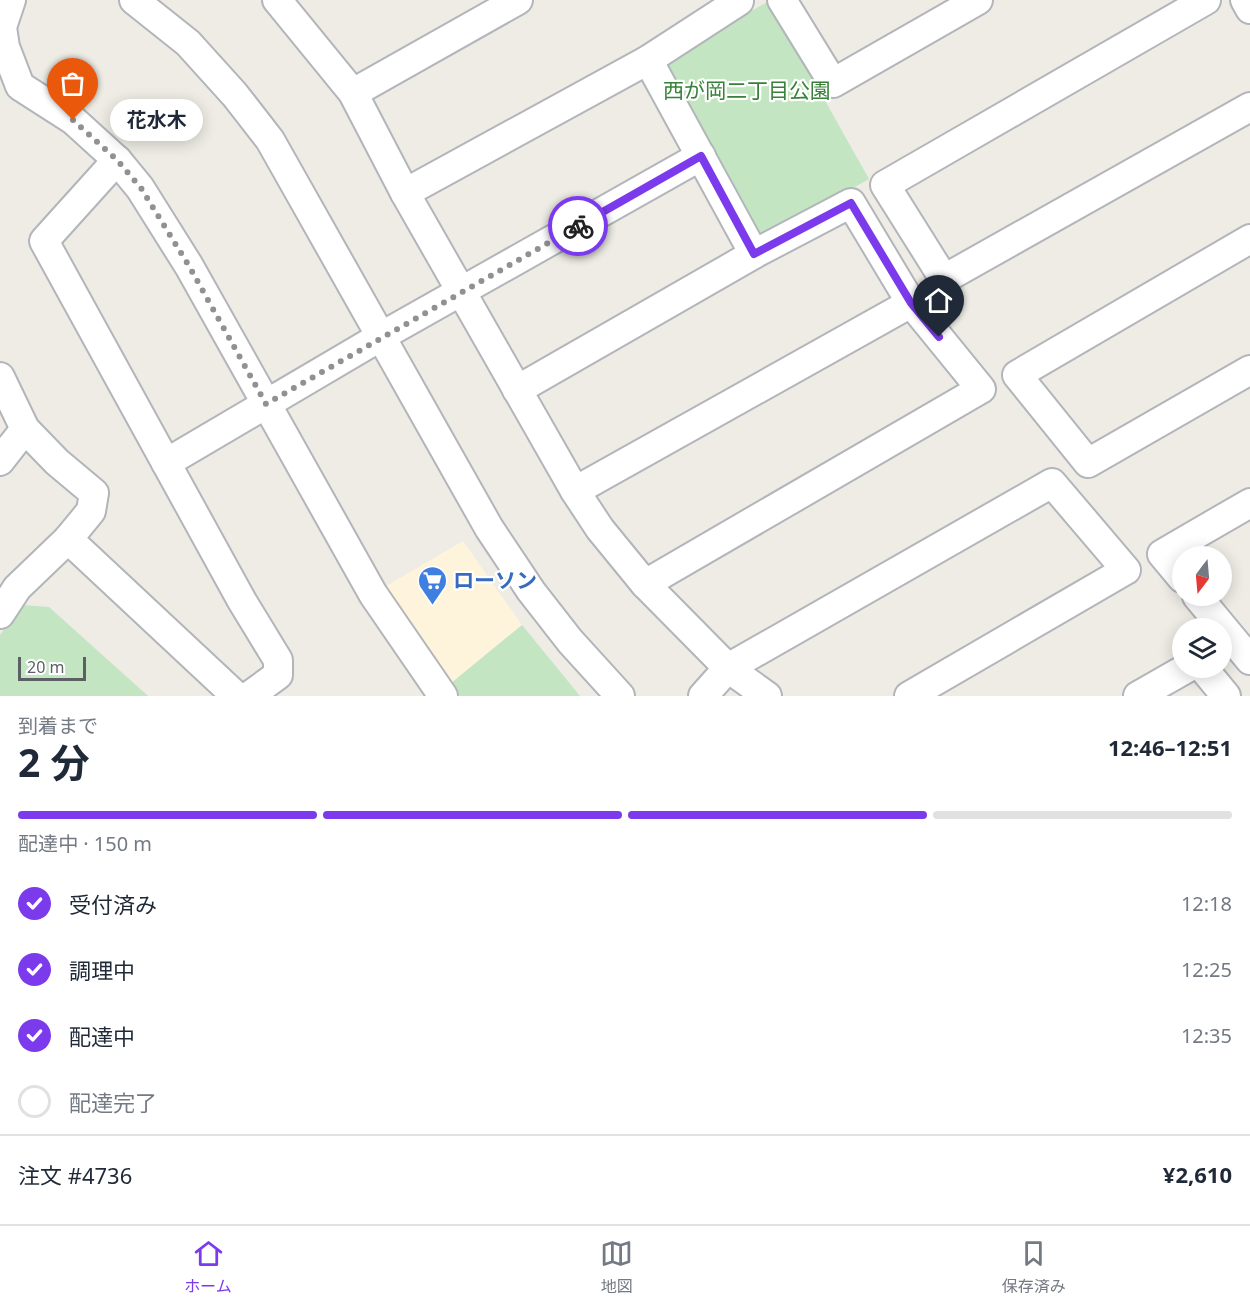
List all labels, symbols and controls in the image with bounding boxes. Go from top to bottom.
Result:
pin [47,58,98,120]
icon: bag [56,67,89,100]
park label: 西が岡二丁目公園 [663,76,831,104]
callout: 花水木 [109,99,202,141]
text: 花水木 [127,106,187,133]
courier [548,196,608,256]
icon: bike [562,210,595,243]
pin [913,275,964,337]
icon: home [922,284,955,317]
north arrow [1172,546,1232,606]
map controls [1172,546,1232,678]
supermarket icon: ローソン [416,564,448,606]
place label: ローソン [453,566,537,594]
button: layers [1172,618,1232,678]
scale bar [18,654,86,682]
text: 20 m [27,656,64,678]
text: 到着まで [18,712,98,739]
text: 12:46–12:51 [1108,732,1232,762]
text: 2 分 [18,735,89,788]
text: 配達中 · 150 m [18,830,152,857]
icon: check [18,887,51,920]
text: 受付済み [69,889,157,919]
text: 12:18 [1181,890,1232,917]
icon: check [18,953,51,986]
text: 調理中 [69,955,135,985]
text: 12:25 [1181,956,1232,983]
icon: check [18,1019,51,1052]
text: 配達中 [69,1021,135,1051]
text: 12:35 [1181,1022,1232,1049]
text: 配達完了 [69,1087,157,1117]
text: ¥2,610 [1163,1159,1232,1189]
text: 注文 #4736 [18,1160,132,1190]
tab: ホーム [184,1237,232,1297]
tab: 地図 [600,1237,633,1297]
tab: 保存済み [1002,1237,1066,1297]

